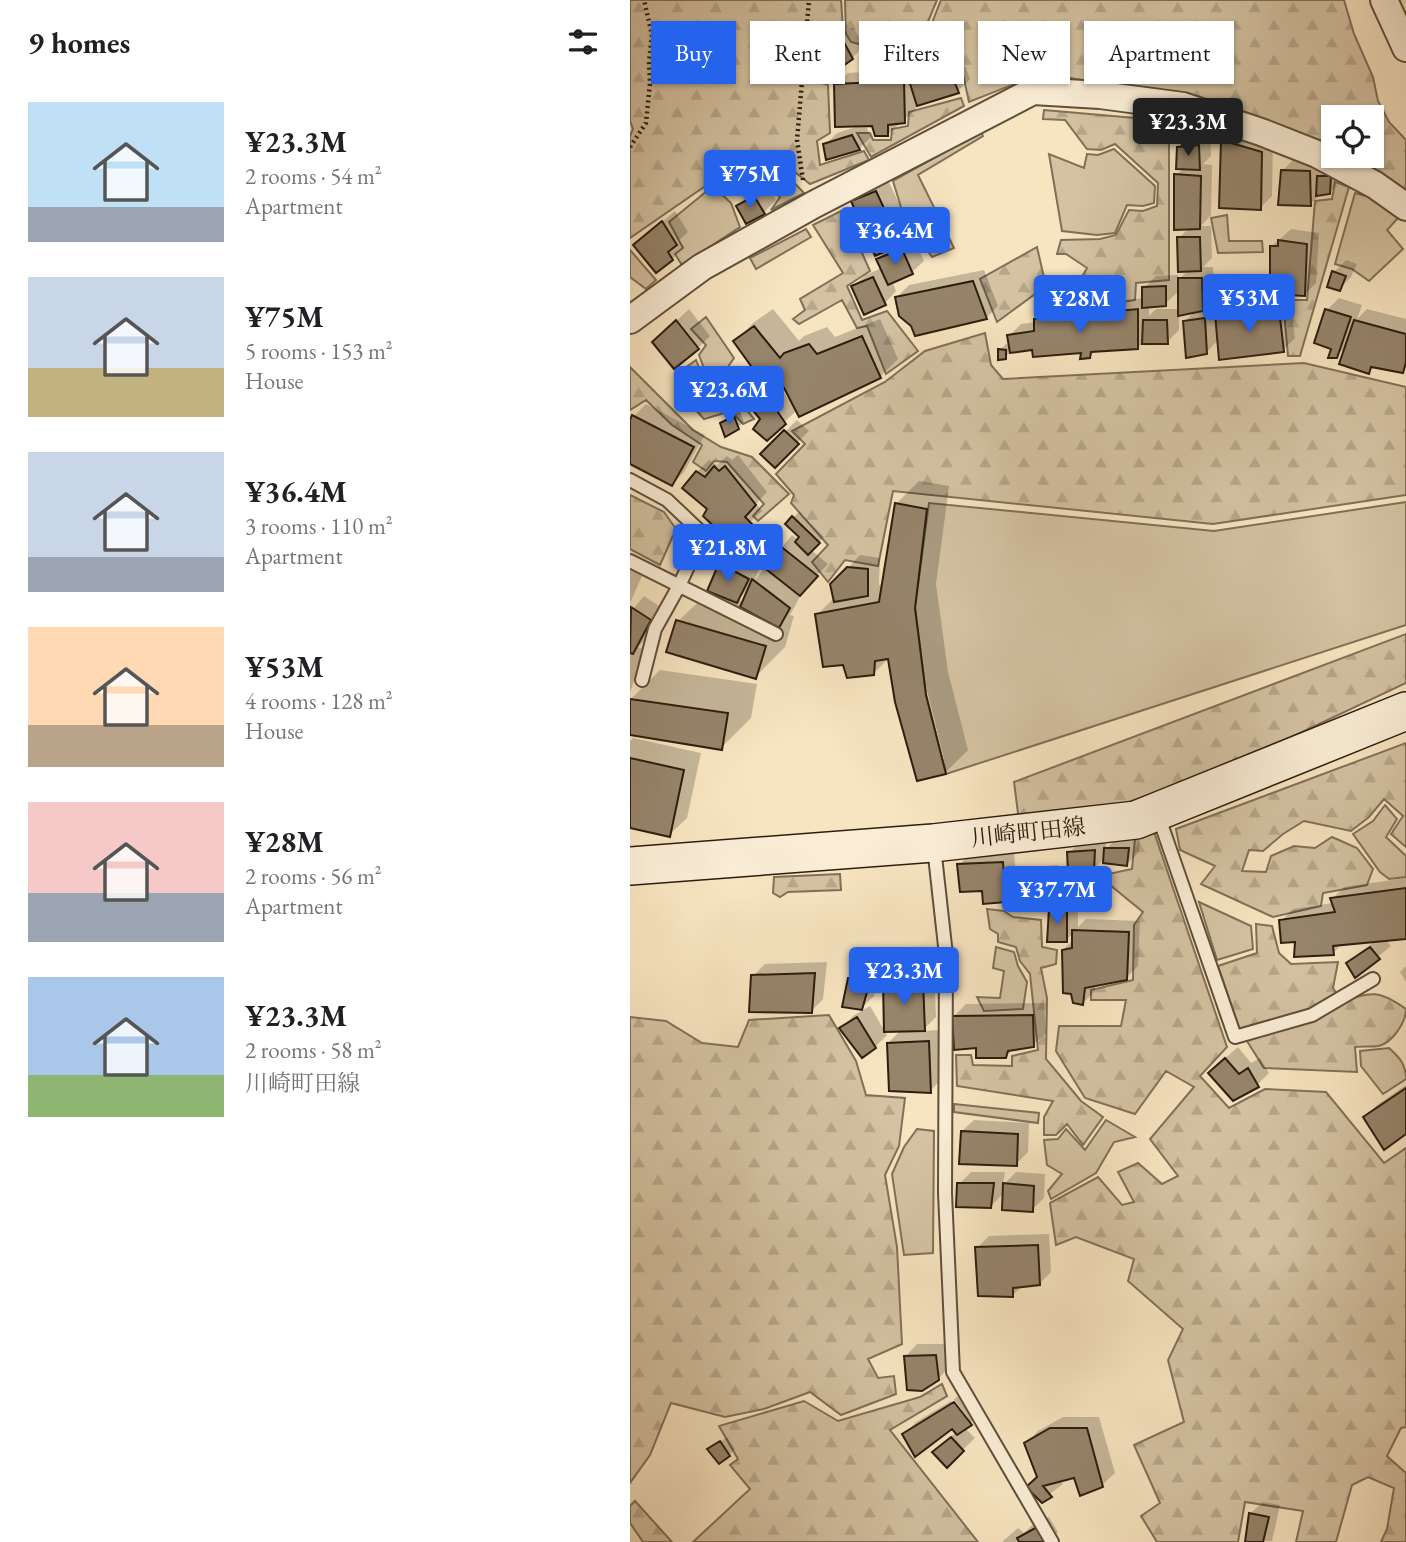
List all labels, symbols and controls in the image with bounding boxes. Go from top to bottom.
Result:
chip: Buy [651,21,736,84]
chip: Rent [750,21,845,84]
chip: Filters [859,21,964,84]
chip: New [978,21,1070,84]
chip: Apartment [1084,21,1234,84]
text: 9 homes [28,23,130,62]
icon: filters [564,23,602,61]
pin: ¥23.3M [1131,99,1245,158]
map controls [1321,105,1384,168]
button: locate [1321,105,1384,168]
text: ¥23.3M [1149,106,1227,136]
text: ¥23.3M [245,122,347,161]
icon: home [84,130,168,214]
pin: ¥75M [709,150,791,210]
text: ¥75M [720,158,780,188]
text: 2 rooms · 54 m² [245,161,382,191]
text: Apartment [245,191,343,221]
pin: ¥36.4M [838,208,952,267]
text: ¥36.4M [856,215,934,245]
pin: ¥53M [1208,274,1290,334]
pin: ¥28M [1039,276,1121,335]
text: ¥53M [1219,282,1279,312]
text: ¥28M [1050,283,1110,313]
text: ¥75M [245,297,324,336]
icon: home [84,305,168,389]
text: 5 rooms · 153 m² [245,336,393,366]
text: House [245,366,304,396]
pin: ¥23.6M [672,366,786,426]
text: ¥23.6M [690,374,768,404]
text: ¥36.4M [245,472,347,511]
icon: home [84,480,168,564]
text: 3 rooms · 110 m² [245,511,393,541]
pin: ¥21.8M [671,524,785,584]
text: ¥21.8M [689,532,767,562]
text: Apartment [245,541,343,571]
text: ¥53M [245,647,324,686]
icon: home [84,655,168,739]
text: 4 rooms · 128 m² [245,686,393,716]
text: House [245,716,304,746]
street label: 川崎町田線 [969,811,1087,853]
text: ¥28M [245,822,324,861]
icon: home [84,830,168,914]
text: 2 rooms · 56 m² [245,861,382,891]
pin: ¥37.7M [1000,866,1114,926]
text: ¥37.7M [1018,874,1096,904]
text: Apartment [245,891,343,921]
pin: ¥23.3M [847,948,961,1007]
text: ¥23.3M [865,955,943,985]
text: ¥23.3M [245,996,347,1035]
icon: home [84,1005,168,1089]
text: 2 rooms · 58 m² [245,1035,382,1065]
text: 川崎町田線 [245,1068,360,1098]

